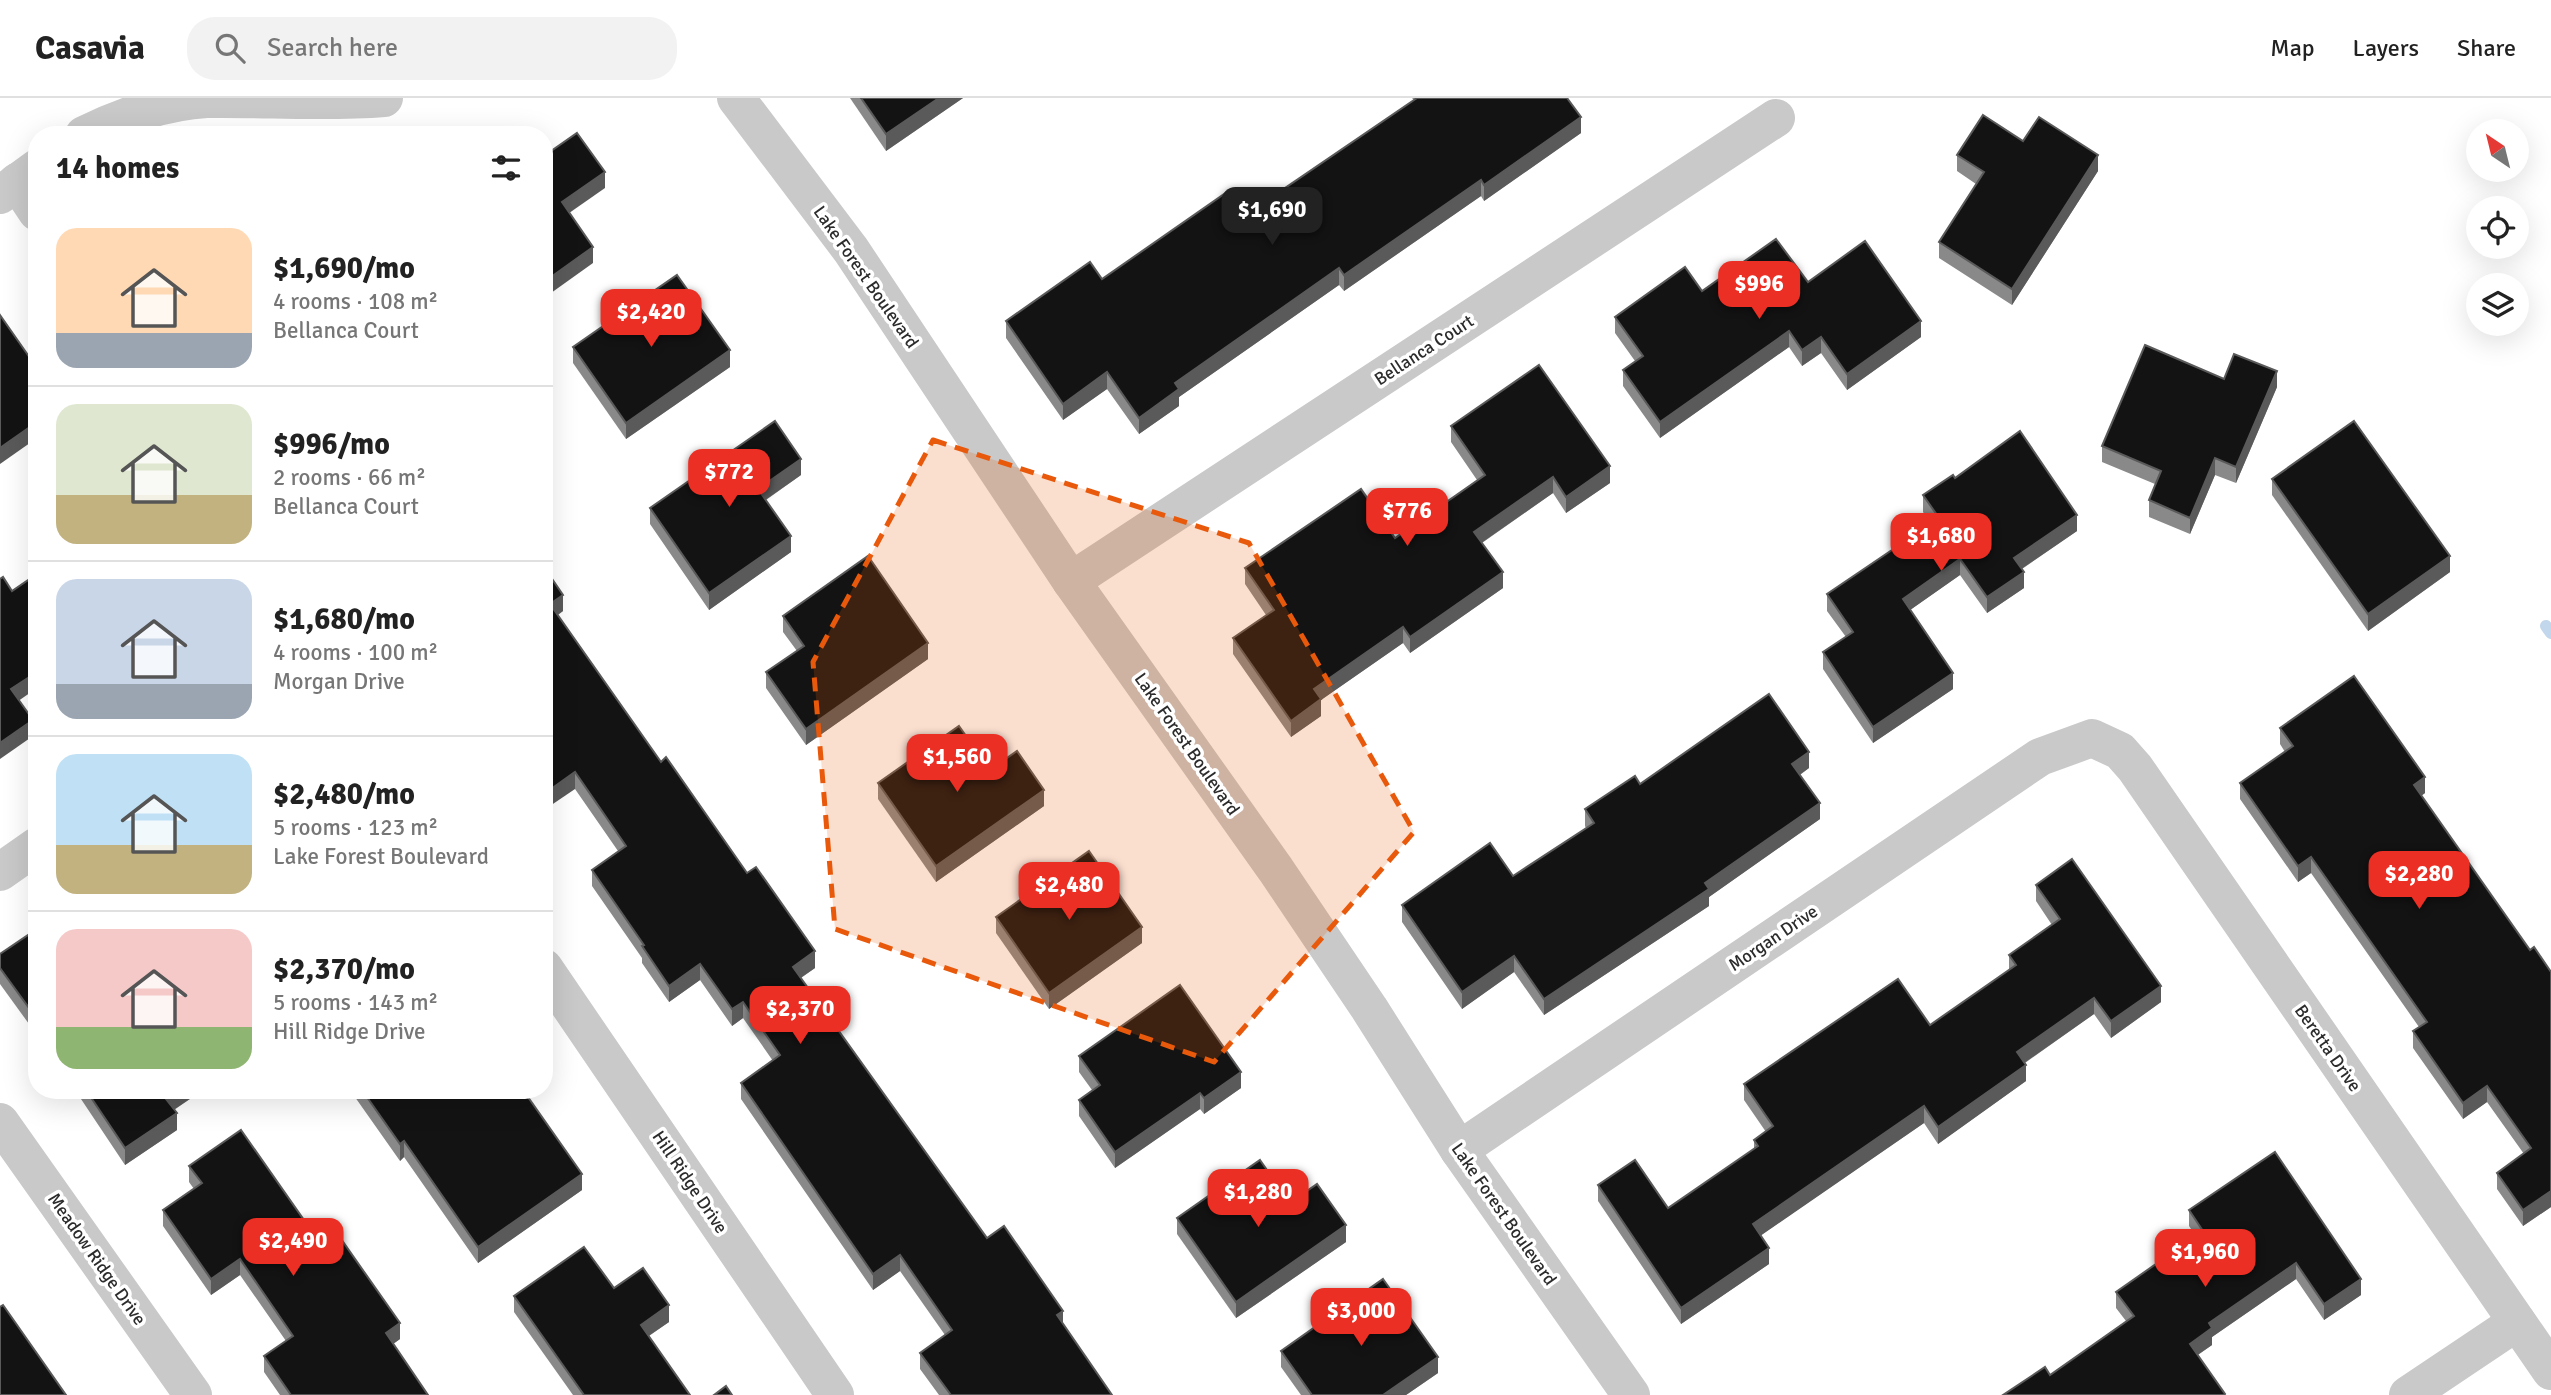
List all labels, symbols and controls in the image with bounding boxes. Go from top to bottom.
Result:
search box [187,17,677,80]
text: Casavia [35,28,145,69]
icon: search [211,29,249,67]
text: Search here [267,32,398,64]
text: Map [2270,33,2315,63]
text: Layers [2353,33,2419,63]
text: Share [2457,33,2516,63]
north arrow [2466,119,2529,182]
map controls [2466,119,2529,336]
icon: filters [487,149,525,187]
text: 14 homes [56,150,179,187]
pin: $1,690 [1215,188,1329,247]
text: $1,690 [1238,195,1306,224]
button: locate [2466,196,2529,259]
street label: Lake Forest Boulevard [809,201,923,353]
text: $1,690/mo [273,250,415,287]
icon: home [112,256,196,340]
pin: $996 [1718,262,1800,321]
text: $996 [1734,269,1784,298]
button: layers [2466,273,2529,336]
text: 4 rooms · 108 m² [273,287,438,316]
pin: $2,420 [594,289,708,349]
text: $2,420 [617,297,685,326]
street label: Bellanca Court [1370,310,1478,390]
text: Bellanca Court [273,316,419,345]
text: $996/mo [273,426,390,463]
icon: home [112,432,196,516]
pin: $772 [688,450,770,509]
text: $772 [704,457,754,486]
text: 2 rooms · 66 m² [273,463,426,492]
pin: $776 [1366,489,1448,548]
text: Bellanca Court [273,492,419,521]
text: $776 [1382,496,1432,525]
pin: $1,680 [1884,514,1998,573]
text: $1,680 [1907,521,1975,550]
text: $1,680/mo [273,601,415,638]
icon: home [112,607,196,691]
text: 4 rooms · 100 m² [273,638,438,667]
text: Morgan Drive [273,667,405,696]
street label: Lake Forest Boulevard [1130,668,1244,820]
pin: $1,560 [900,734,1014,794]
text: $1,560 [923,742,991,771]
text: $2,480/mo [273,776,415,813]
icon: home [112,782,196,866]
text: 5 rooms · 123 m² [273,813,438,842]
text: Lake Forest Boulevard [273,842,489,871]
pin: $2,280 [2362,852,2476,911]
text: $2,280 [2385,859,2453,888]
pin: $2,480 [1012,862,1126,922]
text: $2,480 [1035,870,1103,899]
street label: Morgan Drive [1724,900,1822,976]
text: $2,370/mo [273,951,415,988]
icon: home [112,957,196,1041]
pin: $2,370 [743,986,857,1046]
text: 5 rooms · 143 m² [273,988,438,1017]
text: $2,370 [766,994,834,1023]
street label: Beretta Drive [2290,1000,2366,1096]
text: Hill Ridge Drive [273,1017,425,1046]
street label: Hill Ridge Drive [648,1126,732,1238]
street label: Lake Forest Boulevard [1447,1138,1561,1290]
pin: $1,280 [1201,1170,1315,1229]
text: $1,280 [1224,1177,1292,1206]
street label: Meadow Ridge Drive [43,1189,151,1329]
pin: $2,490 [236,1218,350,1278]
text: $2,490 [259,1226,327,1255]
pin: $1,960 [2148,1230,2262,1289]
text: $1,960 [2171,1237,2239,1266]
pin: $3,000 [1304,1288,1418,1348]
text: $3,000 [1327,1296,1395,1325]

